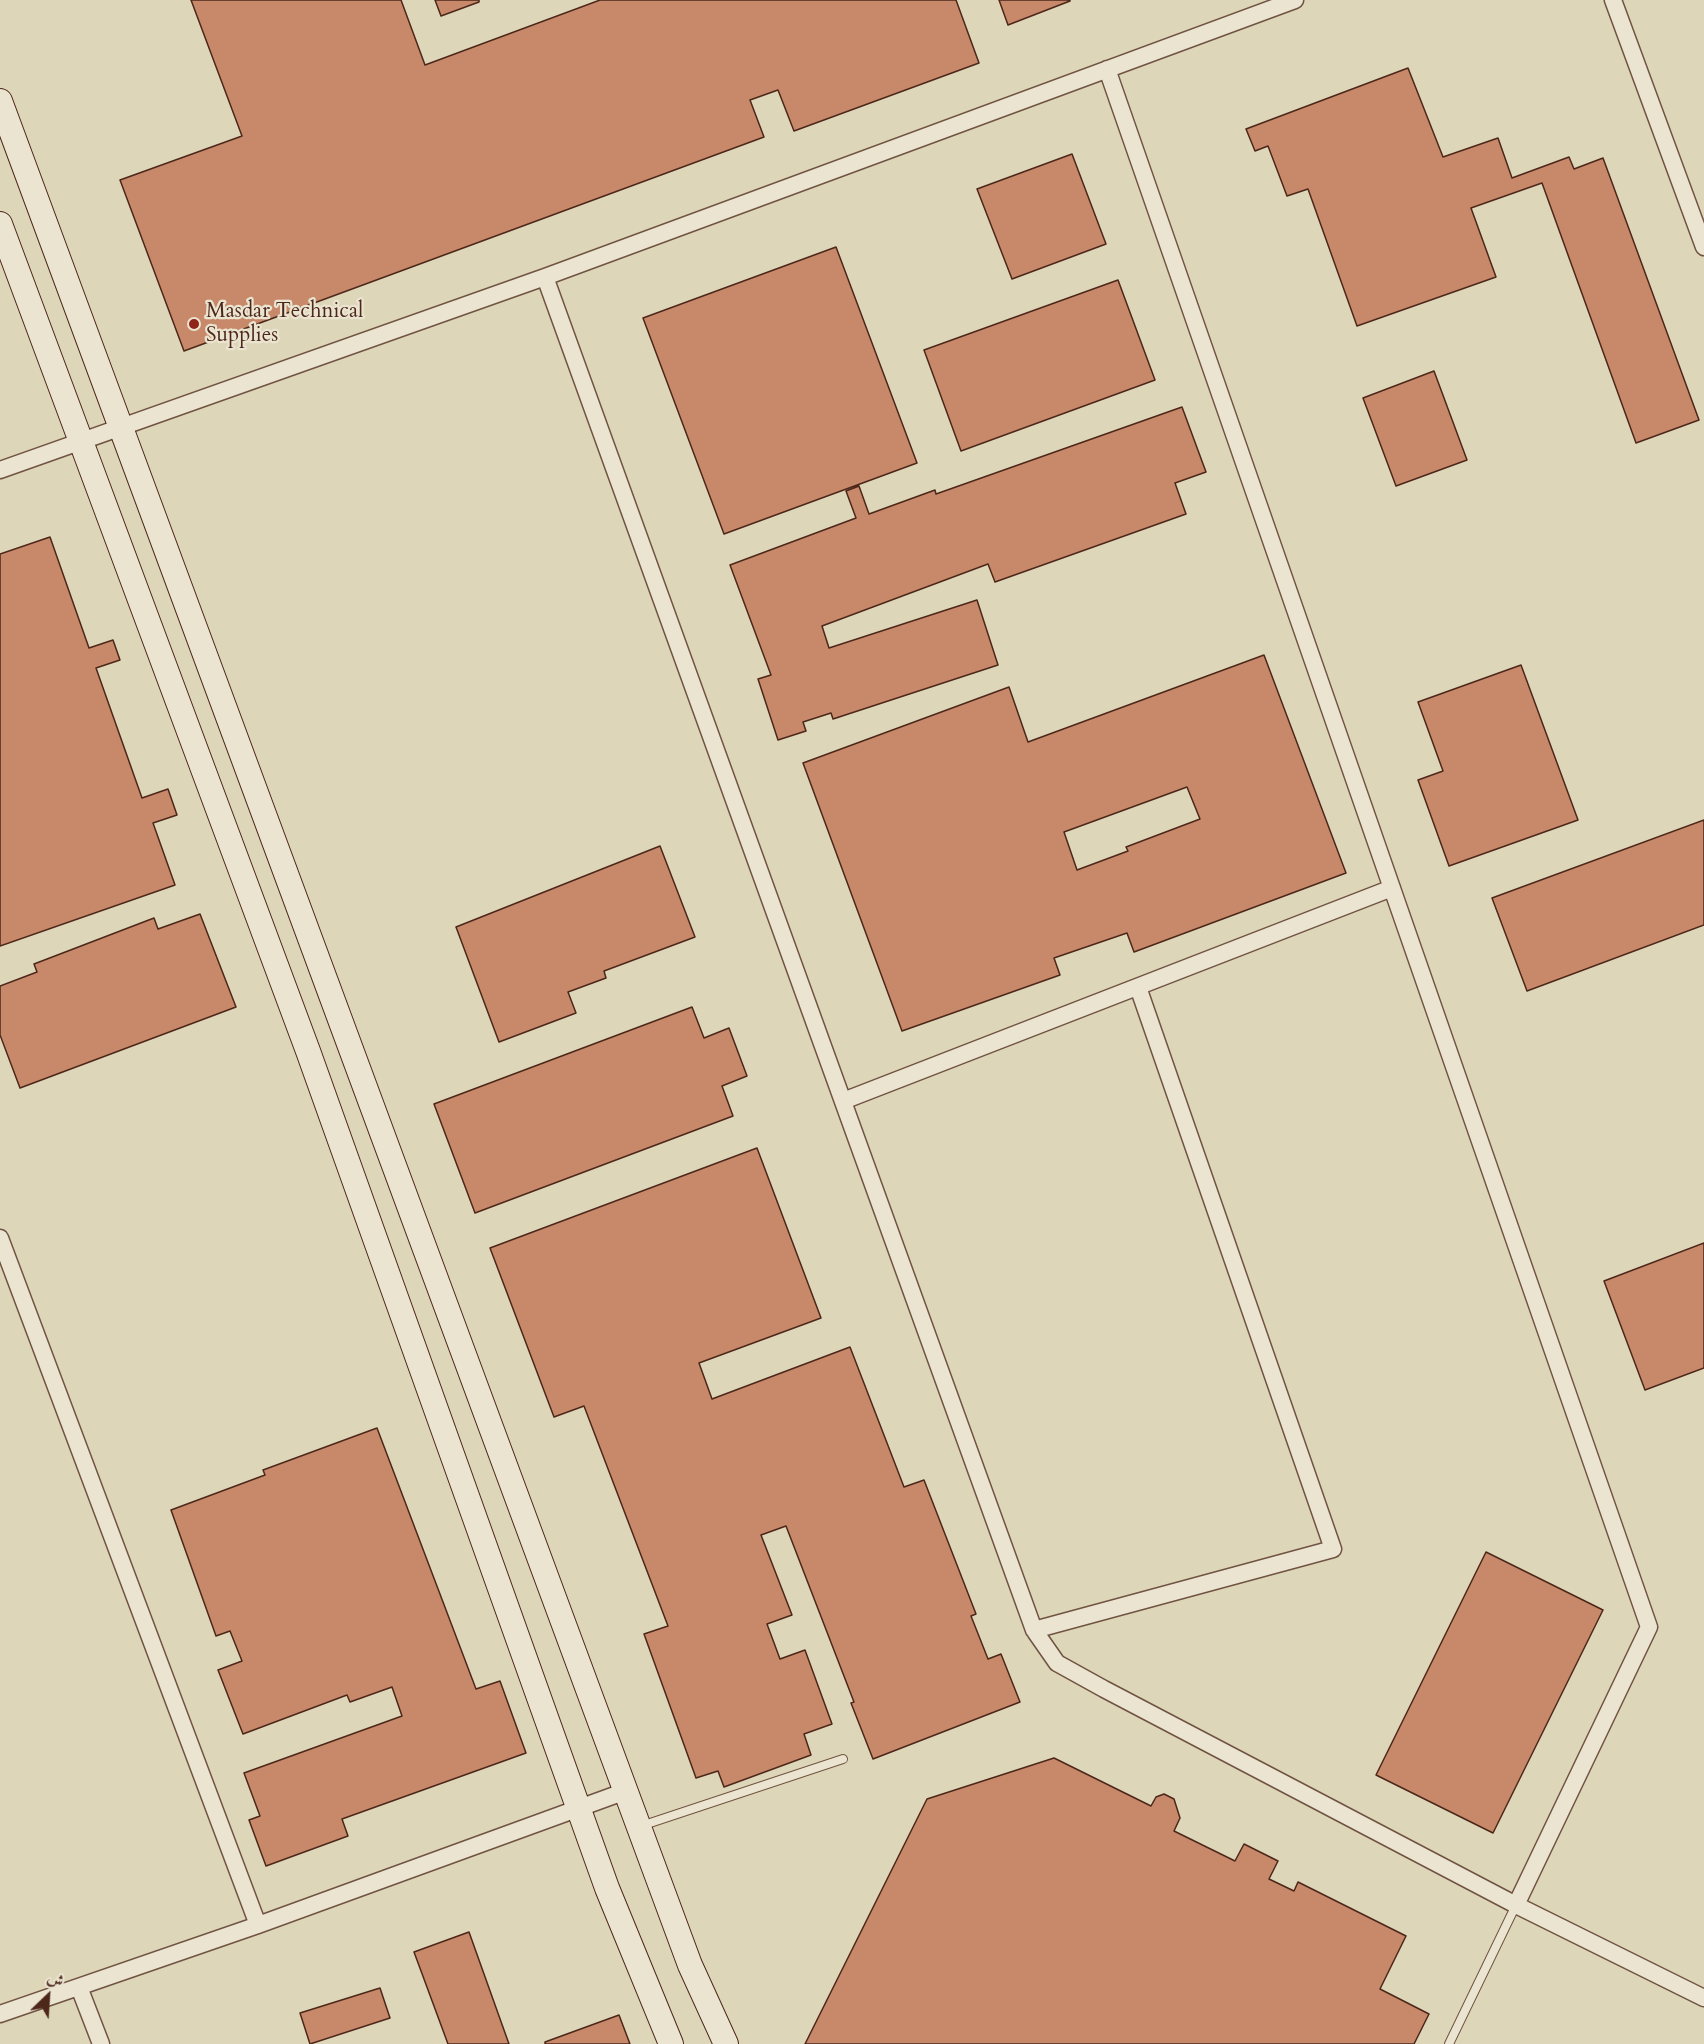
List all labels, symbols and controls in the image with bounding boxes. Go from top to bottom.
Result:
place label: Masdar Technical Supplies [206,299,363,349]
marker: Masdar Technical Supplies [187,317,201,331]
north arrow [18,1966,78,2026]
text: ش [44,1966,67,1993]

